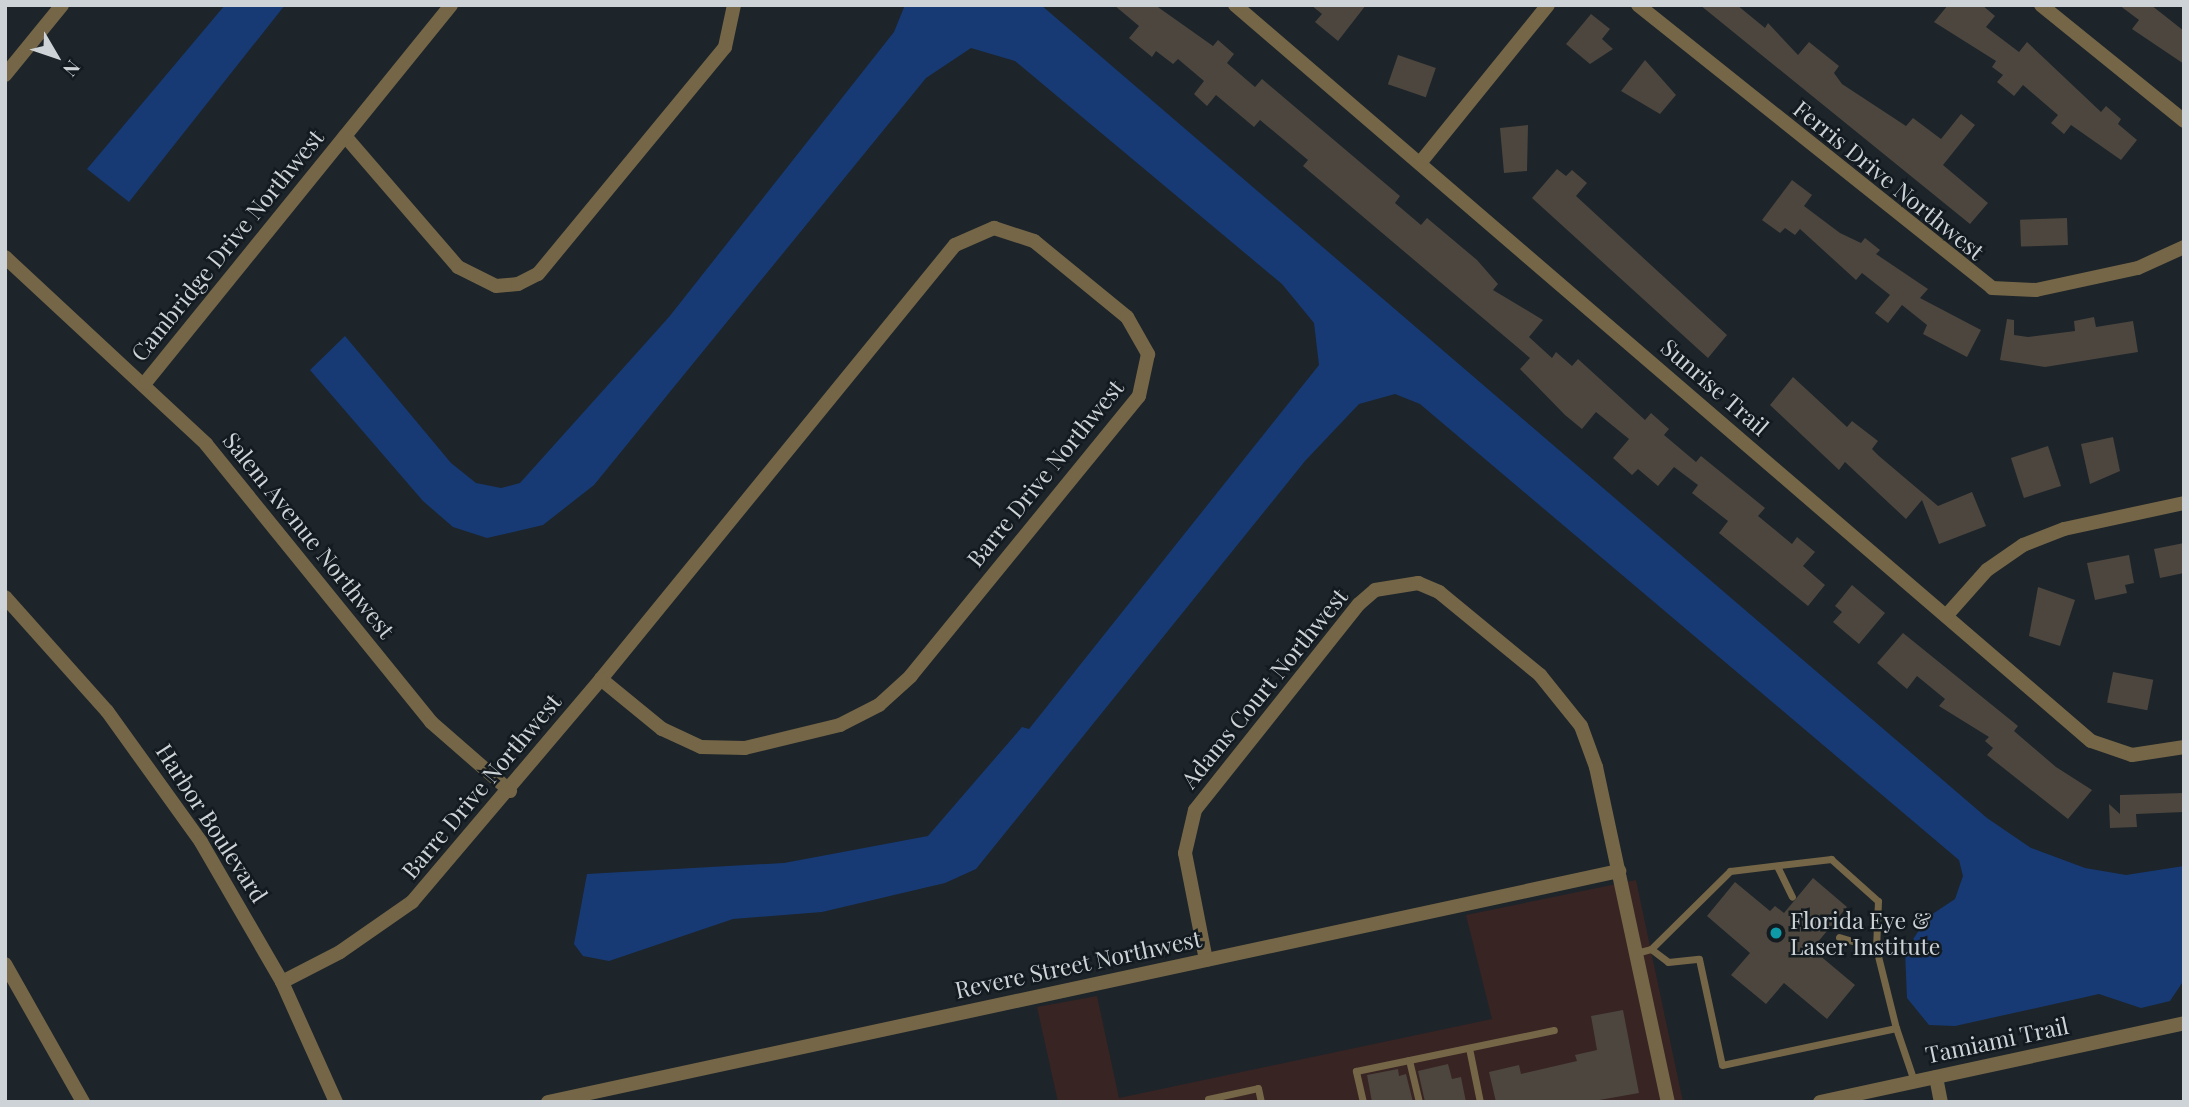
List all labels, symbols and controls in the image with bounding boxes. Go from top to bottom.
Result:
north arrow [21,21,91,91]
text: N [58,56,87,83]
street label: Ferris Drive Northwest [1788,95,1990,265]
street label: Cambridge Drive Northwest [125,124,329,366]
street label: Sunrise Trail [1656,333,1774,441]
street label: Barre Drive Northwest [961,374,1129,572]
street label: Salem Avenue Northwest [217,426,401,644]
street label: Adams Court Northwest [1175,582,1353,794]
street label: Barre Drive Northwest [396,688,566,884]
street label: Harbor Boulevard [150,738,274,908]
place label: Florida Eye & Laser Institute [1790,906,1941,960]
street label: Revere Street Northwest [952,924,1204,1004]
marker: Florida Eye & Laser Institute [1768,925,1784,941]
street label: Tamiami Trail [1923,1011,2071,1069]

